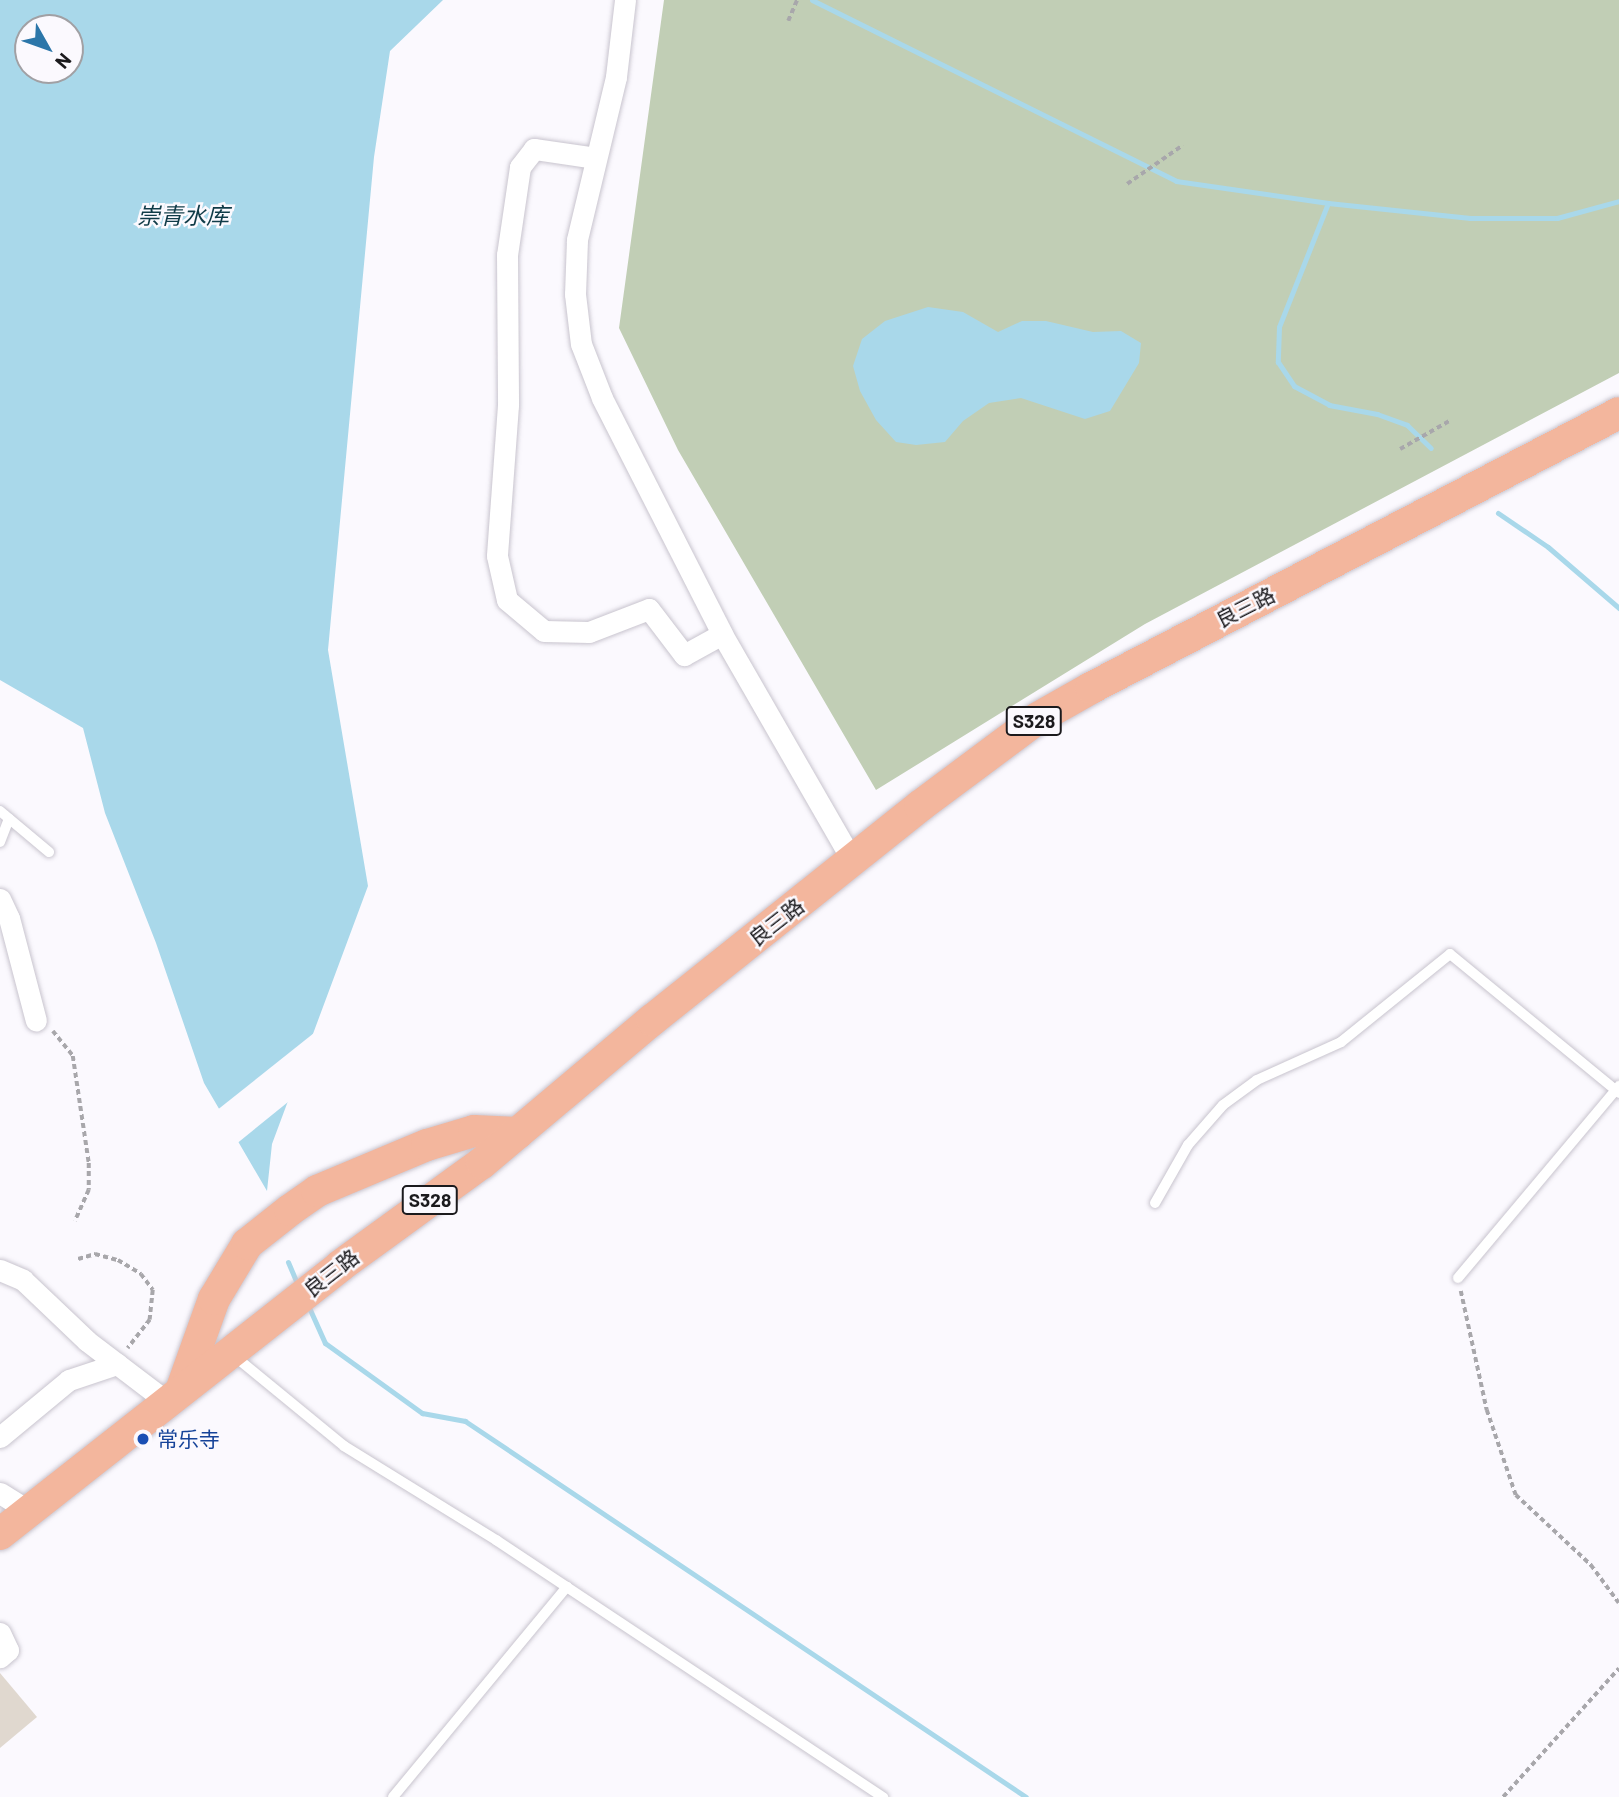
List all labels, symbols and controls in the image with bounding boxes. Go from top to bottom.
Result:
north arrow [14,14,84,84]
text: N [51,49,77,74]
water label: 崇青水库 [137,201,229,229]
street label: 良三路 [1211,581,1279,633]
road number: S328 [1004,706,1064,736]
street label: 良三路 [743,893,809,951]
road number: S328 [400,1184,460,1216]
street label: 良三路 [298,1244,364,1302]
place label: 常乐寺 [157,1426,220,1452]
marker: 常乐寺 [135,1431,151,1447]

